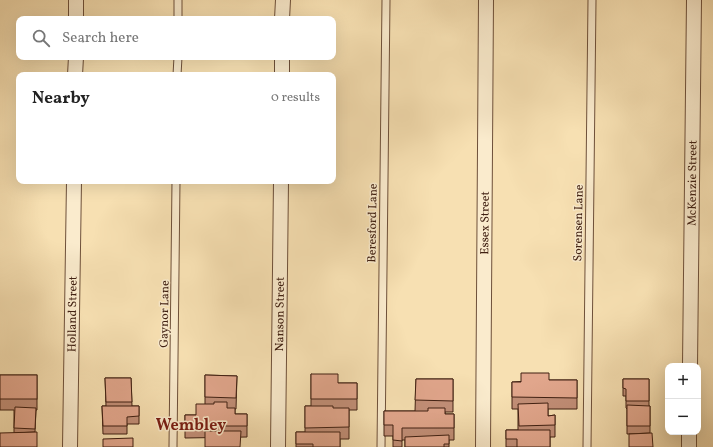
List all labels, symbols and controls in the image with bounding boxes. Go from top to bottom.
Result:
search box [16,16,336,60]
icon: search [30,27,52,49]
text: Search here [62,28,139,49]
text: Nearby [32,87,90,110]
text: 0 results [271,89,320,107]
street label: McKenzie Street [685,140,701,226]
street label: Beresford Lane [364,183,382,263]
street label: Sorensen Lane [570,184,588,262]
street label: Essex Street [477,191,494,255]
street label: Holland Street [64,276,82,352]
street label: Nanson Street [272,277,289,351]
street label: Gaynor Lane [156,280,174,348]
map controls [665,363,701,435]
button: + [665,363,701,399]
button: − [665,399,701,435]
district label: Wembley [156,415,226,437]

